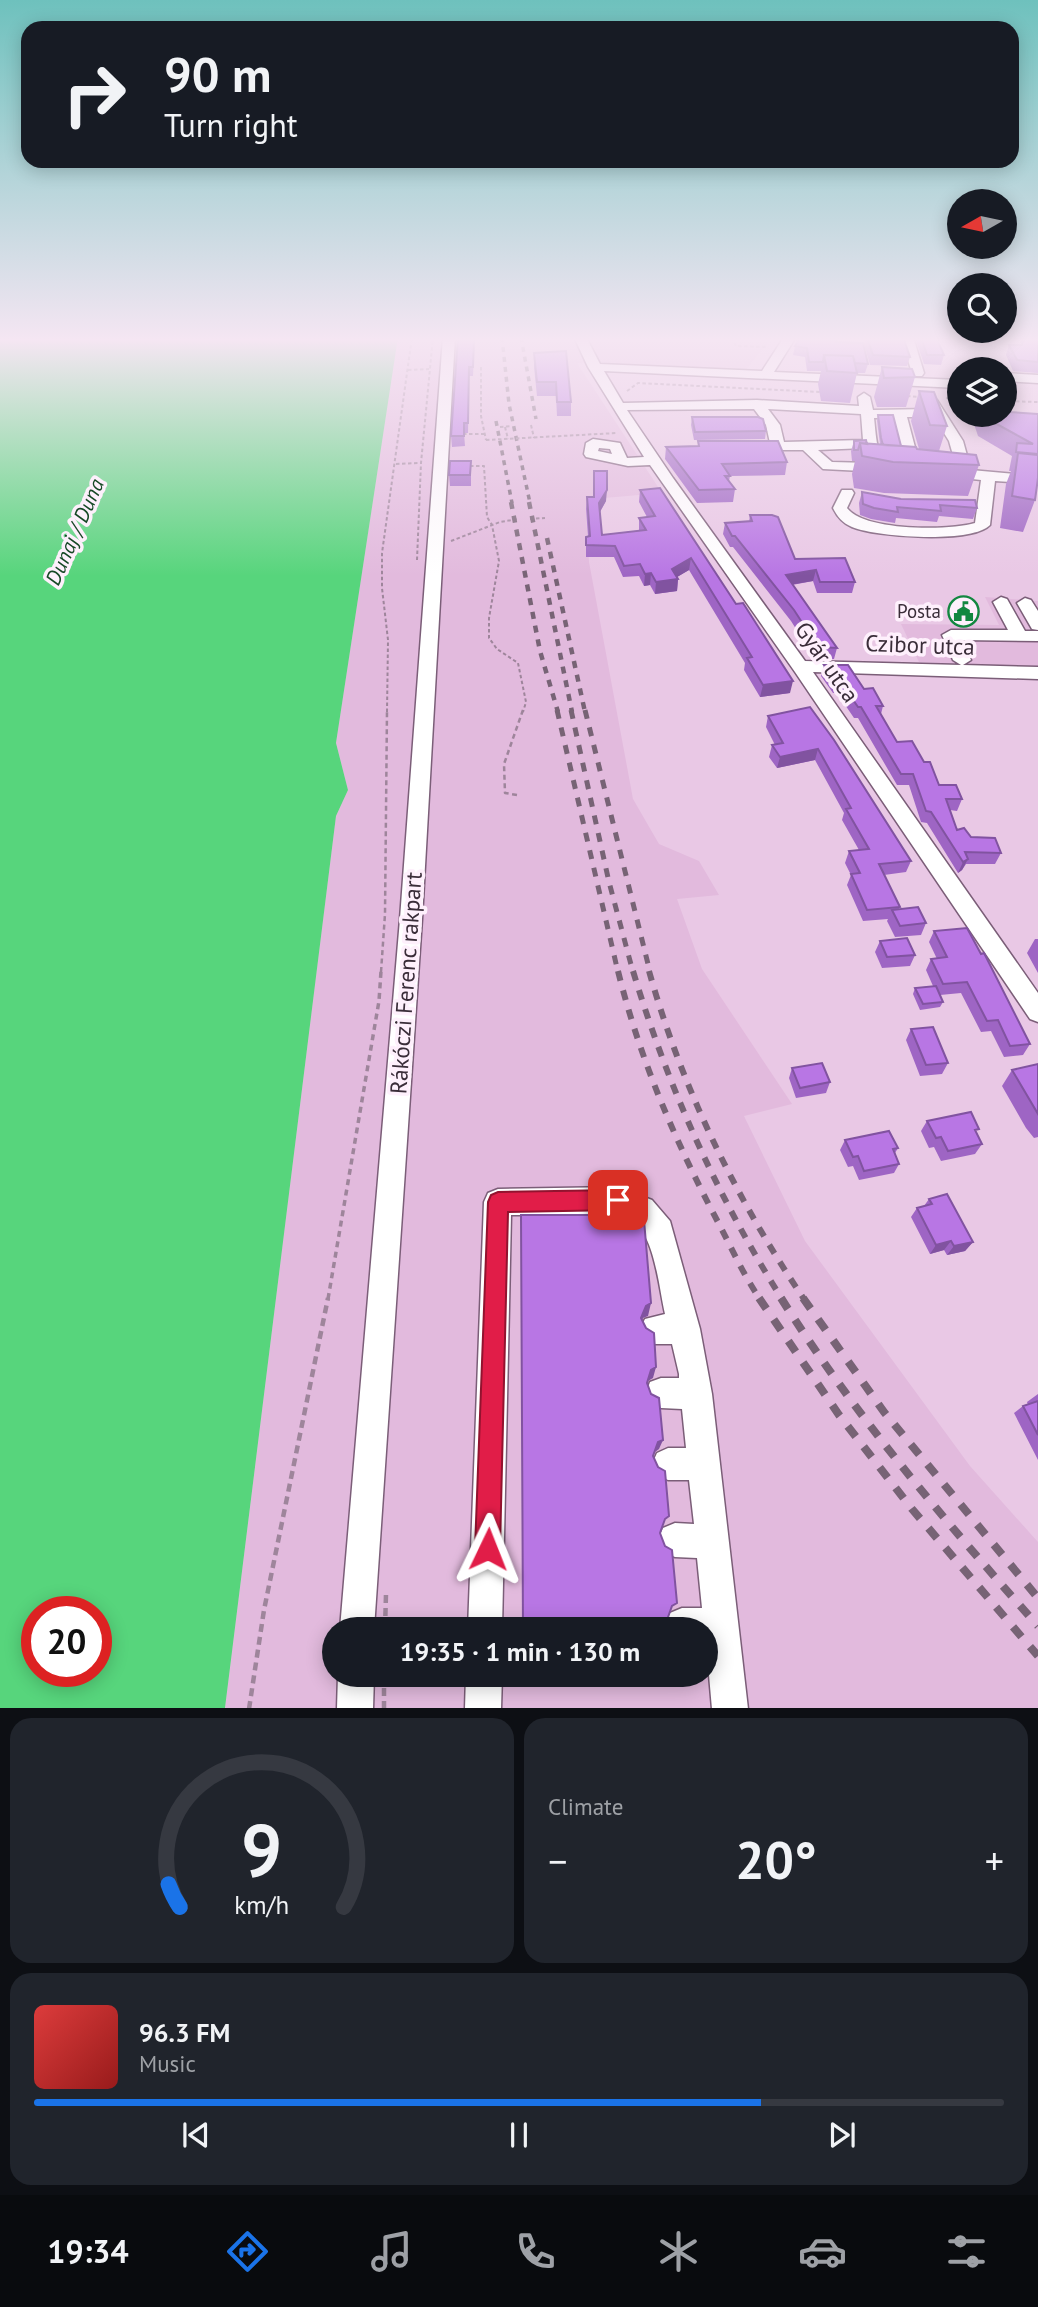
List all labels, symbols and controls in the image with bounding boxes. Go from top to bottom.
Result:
text: 90 m [164,42,271,106]
icon: right [49,49,140,140]
text: Turn right [164,104,298,146]
north arrow [947,189,1017,259]
map controls [947,189,1017,427]
button: search [947,273,1017,343]
button: layers [947,357,1017,427]
water label: Dunaj / Duna [39,474,110,589]
public building icon: Posta [947,594,981,628]
place label: Posta [897,599,941,623]
street label: Gyár utca [789,616,866,708]
street label: Czibor utca [865,628,975,661]
street label: Rákóczi Ferenc rakpart [383,871,428,1095]
pin [588,1170,648,1230]
icon: arrive [599,1181,637,1219]
position arrow [451,1512,525,1586]
speed limit sign: 20 [21,1596,112,1687]
text: 19:35 · 1 min · 130 m [400,1635,640,1668]
text: Climate [548,1792,623,1821]
text: 9 [241,1803,283,1897]
text: 20° [735,1826,817,1893]
text: − [548,1836,567,1885]
text: + [985,1836,1004,1885]
text: km/h [235,1888,289,1920]
text: 96.3 FM [139,2016,230,2049]
text: Music [139,2049,196,2078]
icon: previous [177,2116,215,2154]
icon: pause [500,2116,538,2154]
icon: next [823,2116,861,2154]
icon: directions [223,2227,272,2276]
icon: music [367,2227,416,2276]
icon: phone [511,2227,560,2276]
icon: climate [654,2227,703,2276]
icon: car [798,2227,847,2276]
icon: filters [942,2227,991,2276]
text: 19:34 [47,2230,129,2272]

